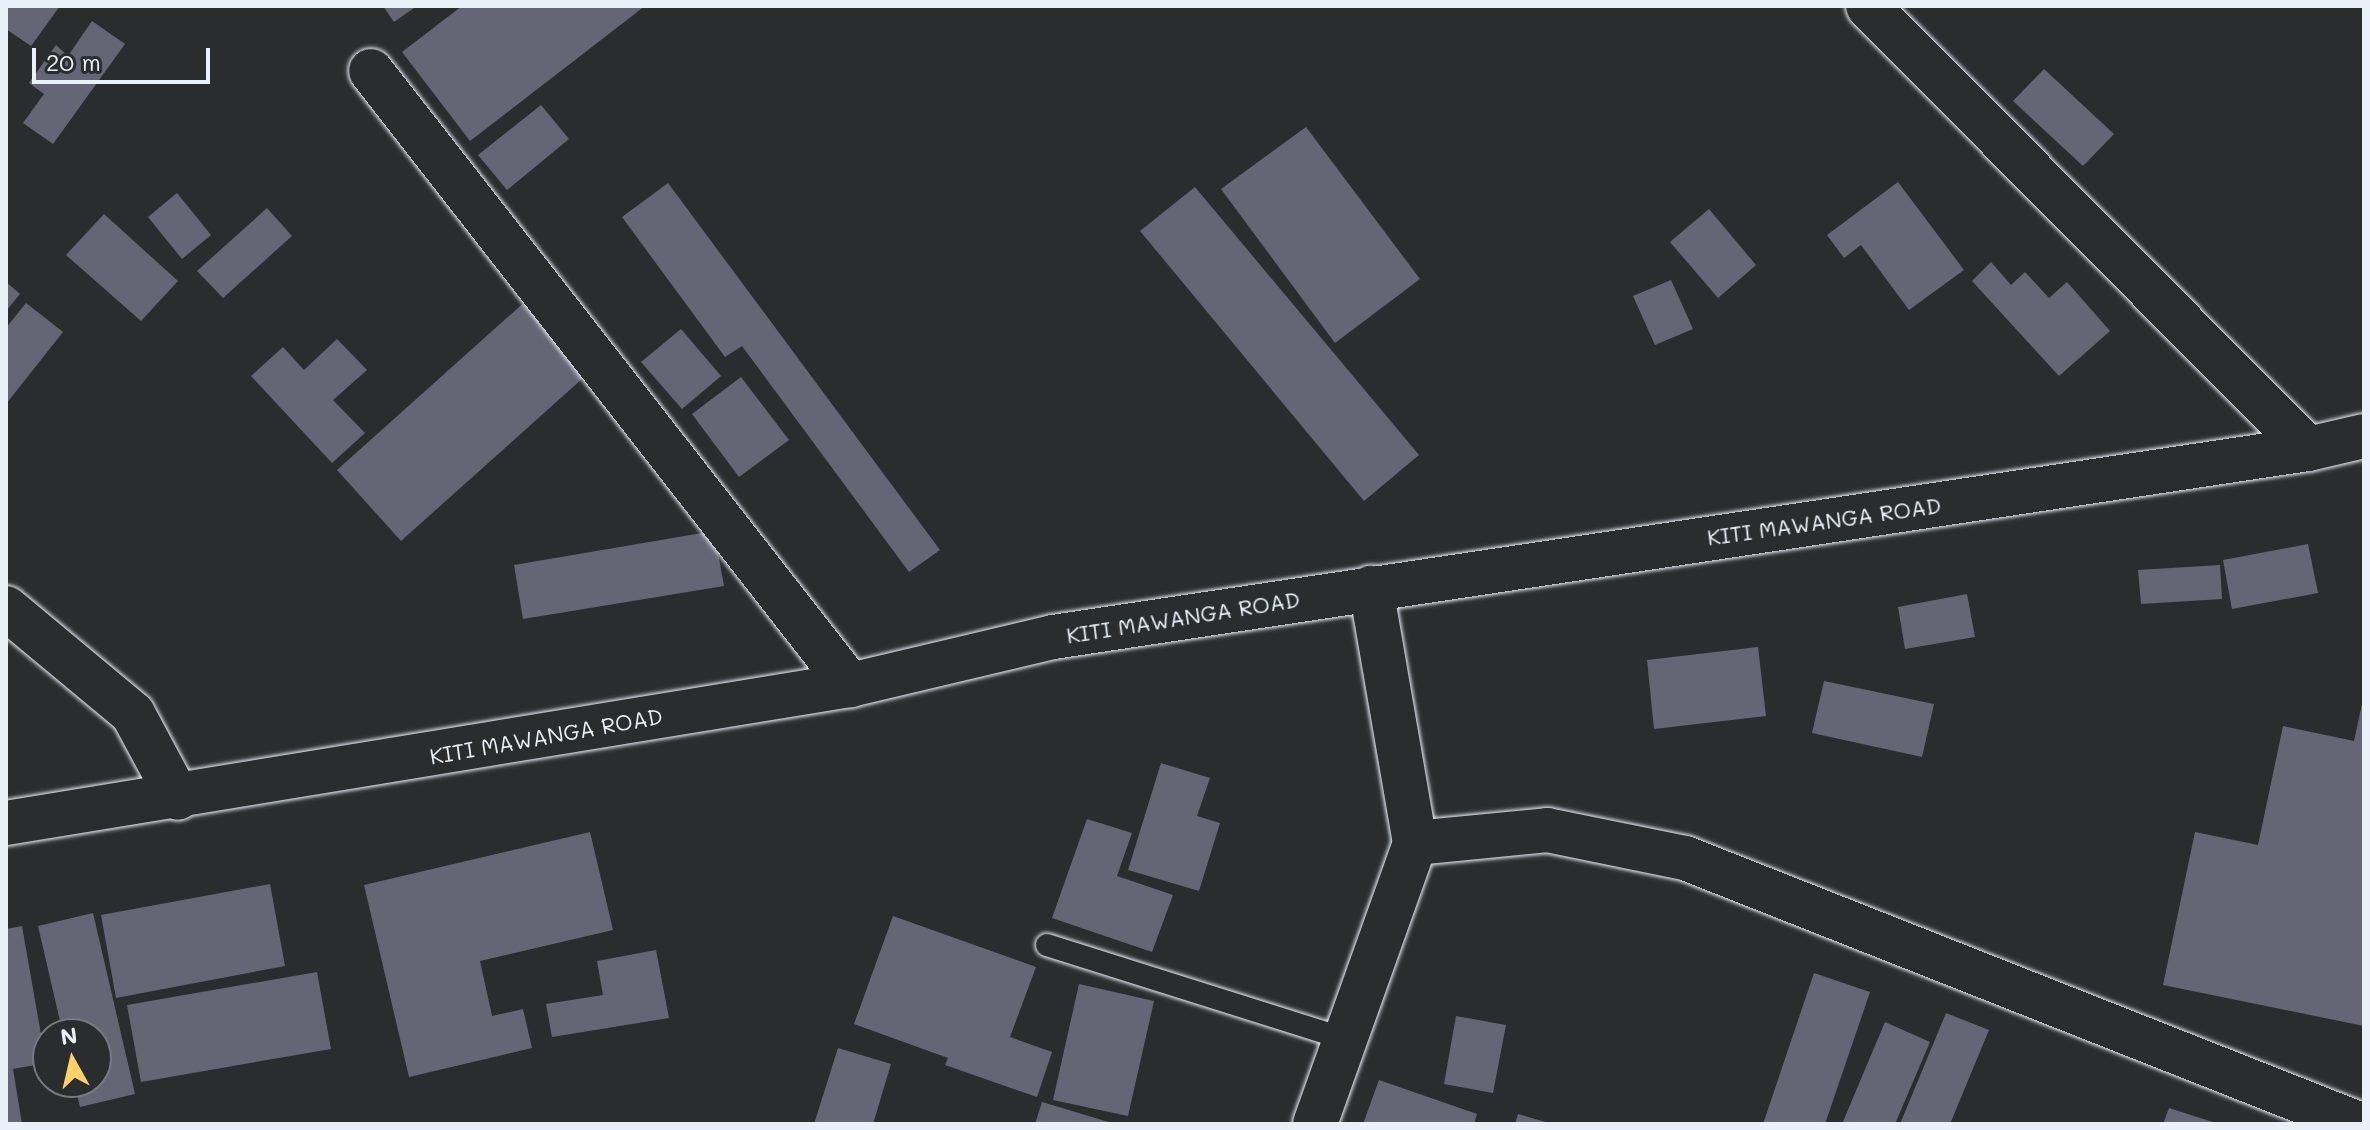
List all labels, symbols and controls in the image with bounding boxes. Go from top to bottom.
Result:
scale bar [36,32,214,82]
text: 20 m [46,46,101,77]
street label: KITI MAWANGA ROAD [1705,492,1943,550]
street label: KITI MAWANGA ROAD [1064,586,1302,648]
street label: KITI MAWANGA ROAD [428,703,664,769]
north arrow [32,1018,112,1098]
text: N [59,1020,79,1051]

